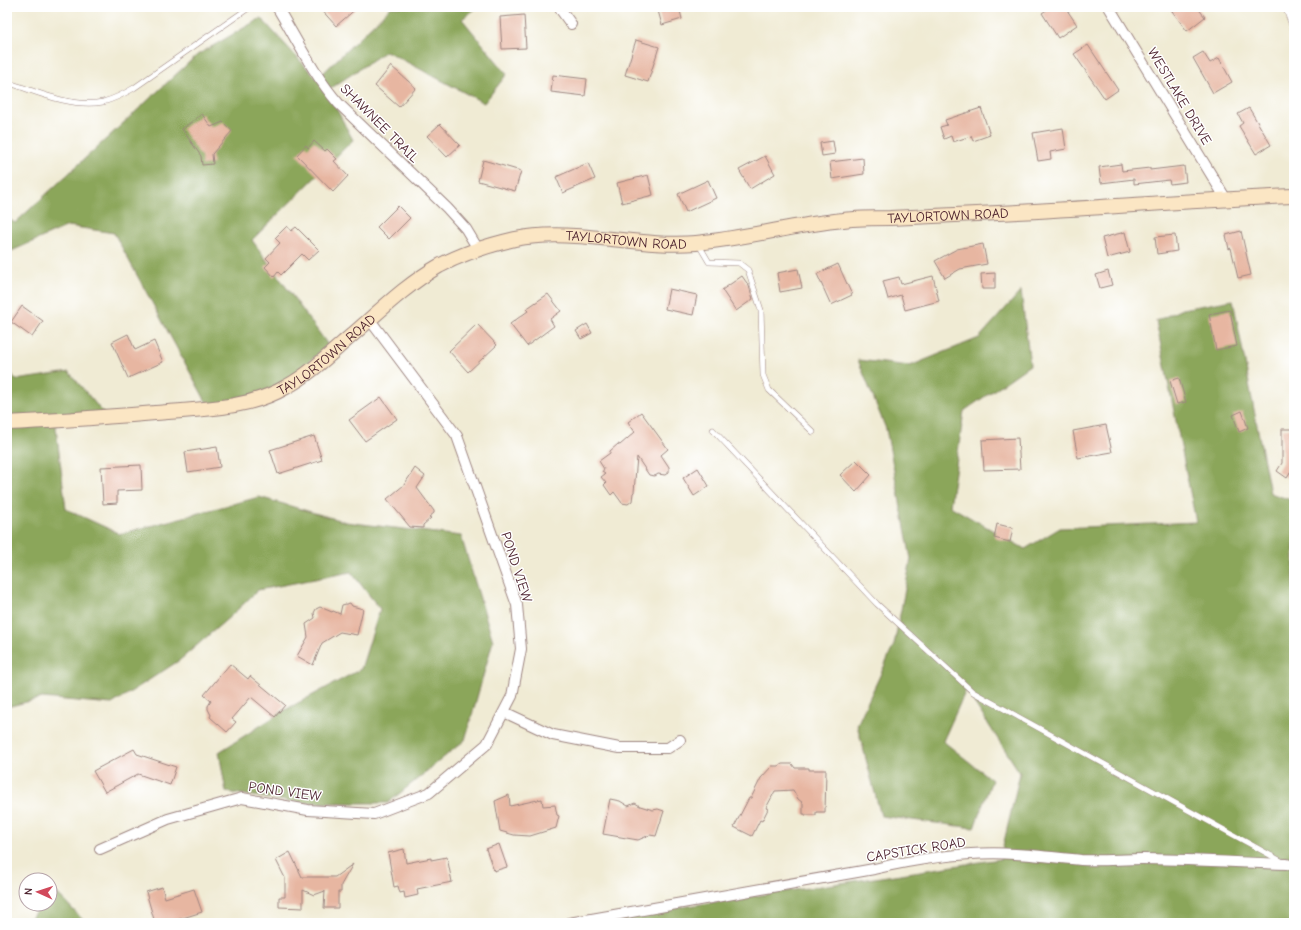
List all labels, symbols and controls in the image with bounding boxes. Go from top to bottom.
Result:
street label: WESTLAKE DRIVE [1144,45,1215,148]
street label: SHAWNEE TRAIL [337,80,423,166]
street label: TAYLORTOWN ROAD [887,204,1009,227]
street label: TAYLORTOWN ROAD [565,227,687,253]
street label: TAYLORTOWN ROAD [275,310,379,399]
street label: POND VIEW [497,530,536,605]
street label: POND VIEW [248,778,323,805]
street label: CAPSTICK ROAD [865,833,967,866]
north arrow [18,872,58,912]
text: N [22,888,35,895]

